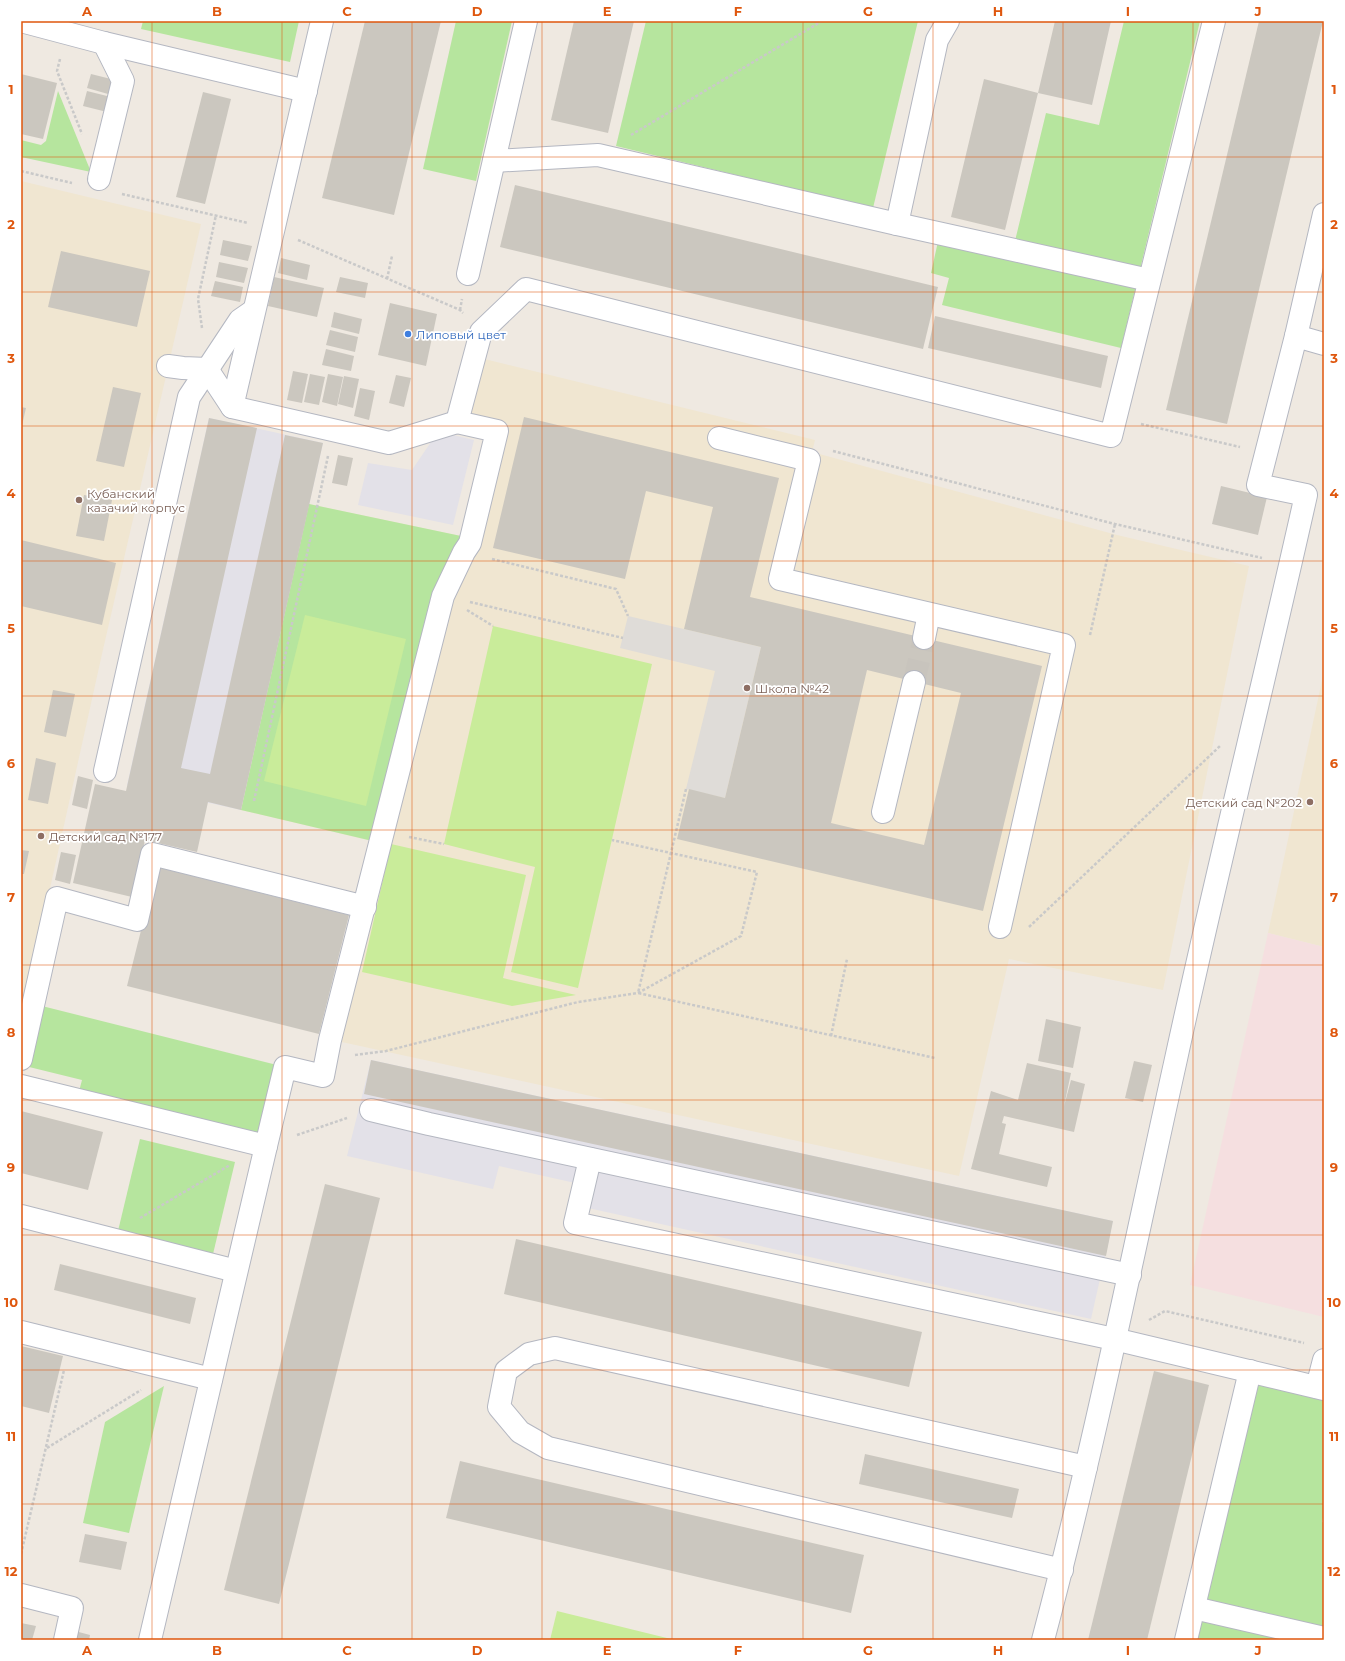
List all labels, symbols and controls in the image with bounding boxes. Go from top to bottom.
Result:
text: A [81,3,93,19]
text: B [212,3,222,19]
text: C [342,3,352,19]
text: D [472,3,483,19]
text: E [603,3,612,19]
text: F [734,3,742,19]
text: G [863,3,873,19]
text: H [993,3,1003,19]
text: I [1126,3,1130,19]
text: J [1253,3,1262,19]
text: 1 [8,81,14,97]
text: 1 [1331,81,1337,97]
text: 2 [7,216,15,232]
text: 2 [1330,216,1338,232]
place label: Липовый цвет [416,327,506,342]
marker: Липовый цвет [403,329,413,339]
text: 3 [6,350,15,366]
text: 3 [1329,350,1338,366]
text: 4 [7,485,16,501]
text: 4 [1330,485,1339,501]
place label: Кубанский казачий корпус [87,486,185,515]
marker: Кубанский казачий корпус [74,495,84,505]
text: 5 [7,620,15,636]
text: 5 [1330,620,1338,636]
place label: Школа №42 [755,681,829,696]
marker: Школа №42 [742,683,752,693]
text: 6 [7,755,16,771]
text: 6 [1330,755,1339,771]
place label: Детский сад №202 [1186,795,1302,810]
marker: Детский сад №202 [1305,797,1315,807]
place label: Детский сад №177 [49,829,162,844]
marker: Детский сад №177 [36,831,46,841]
text: 7 [7,889,15,905]
text: 7 [1330,889,1338,905]
text: 8 [7,1024,16,1040]
text: 8 [1330,1024,1339,1040]
text: 9 [7,1159,15,1175]
text: 9 [1330,1159,1338,1175]
text: 10 [4,1294,18,1310]
text: 10 [1327,1294,1341,1310]
text: 11 [6,1428,16,1444]
text: 11 [1329,1428,1339,1444]
text: 12 [5,1563,18,1579]
text: 12 [1328,1563,1341,1579]
text: A [81,1642,93,1658]
text: B [212,1642,222,1658]
text: C [342,1642,352,1658]
text: D [472,1642,483,1658]
text: E [603,1642,612,1658]
text: F [734,1642,742,1658]
text: G [863,1642,873,1658]
text: H [993,1642,1003,1658]
text: I [1126,1642,1130,1658]
text: J [1253,1642,1262,1658]

